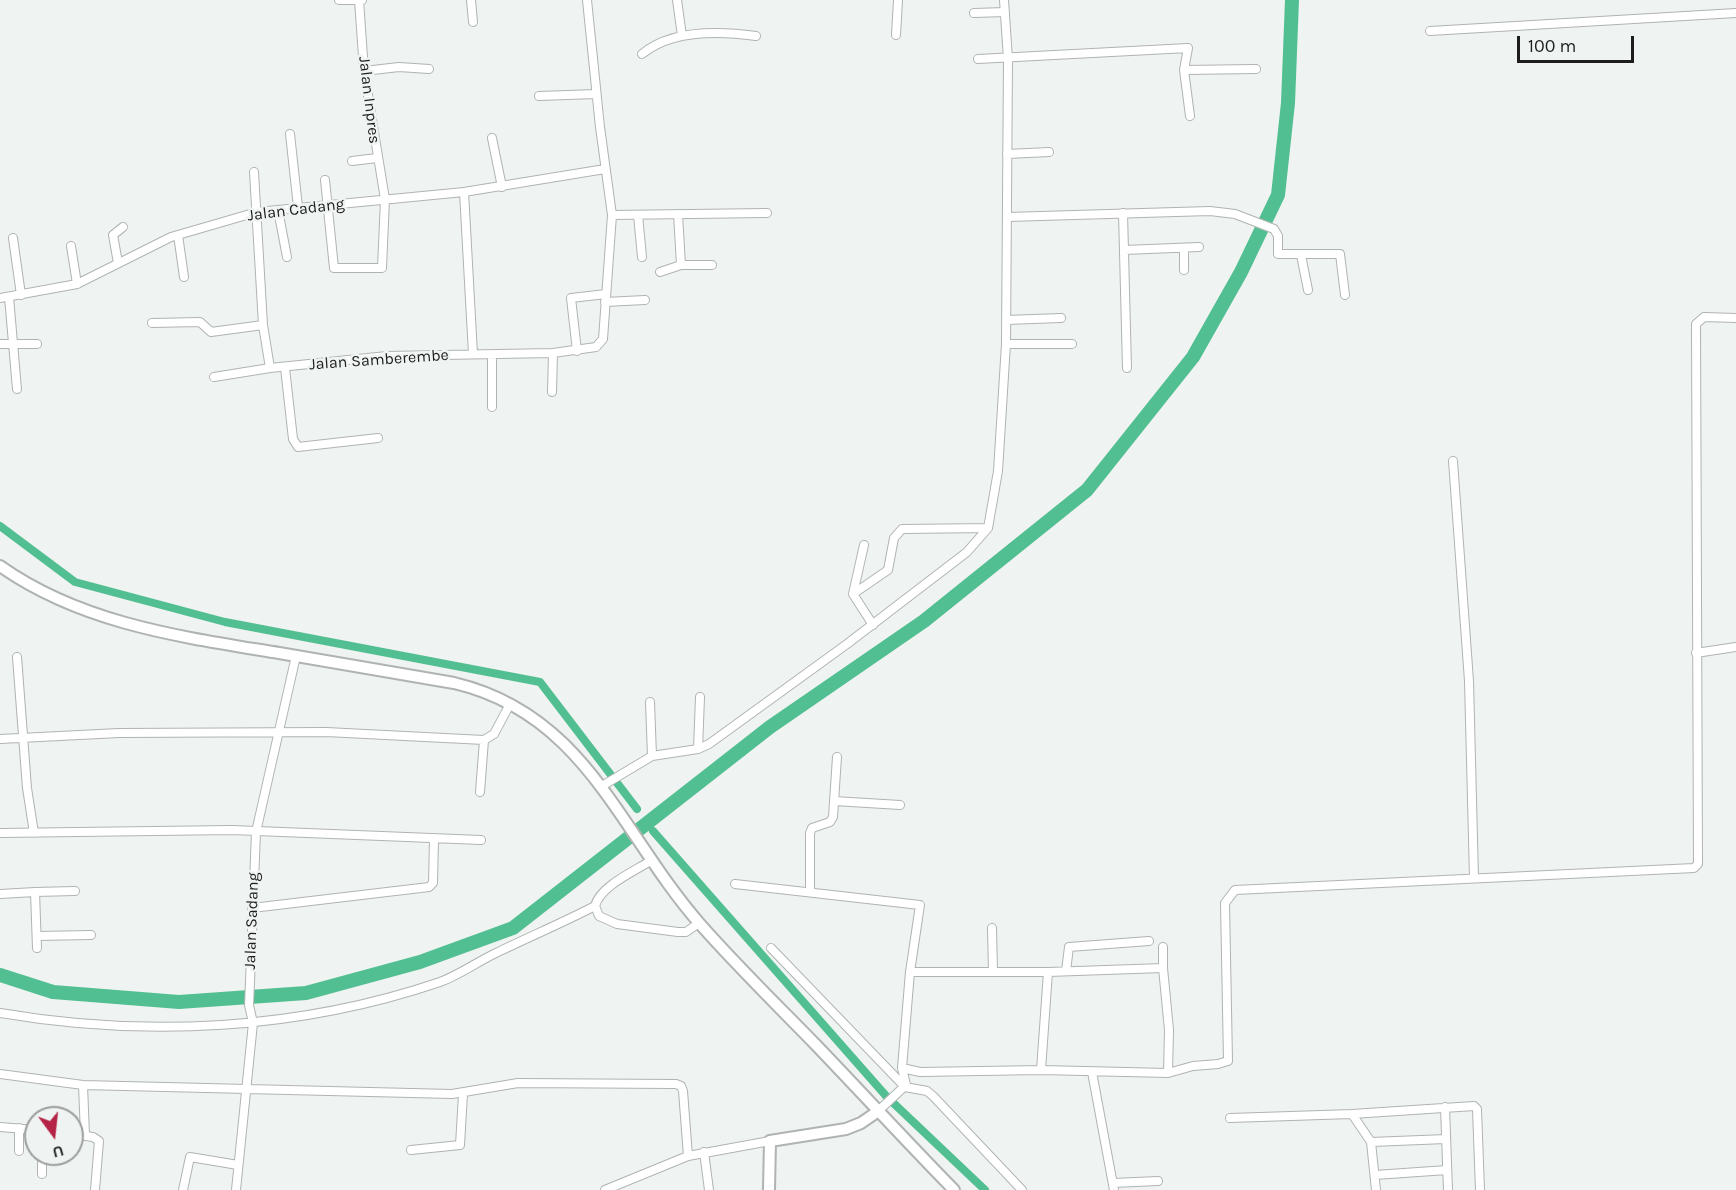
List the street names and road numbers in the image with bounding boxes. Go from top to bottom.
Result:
street label: Jalan Inpres [354,55,384,145]
street label: Jalan Cadang [246,195,346,225]
street label: Jalan Samberembe [309,346,449,374]
street label: Jalan Sadang [241,872,263,970]

